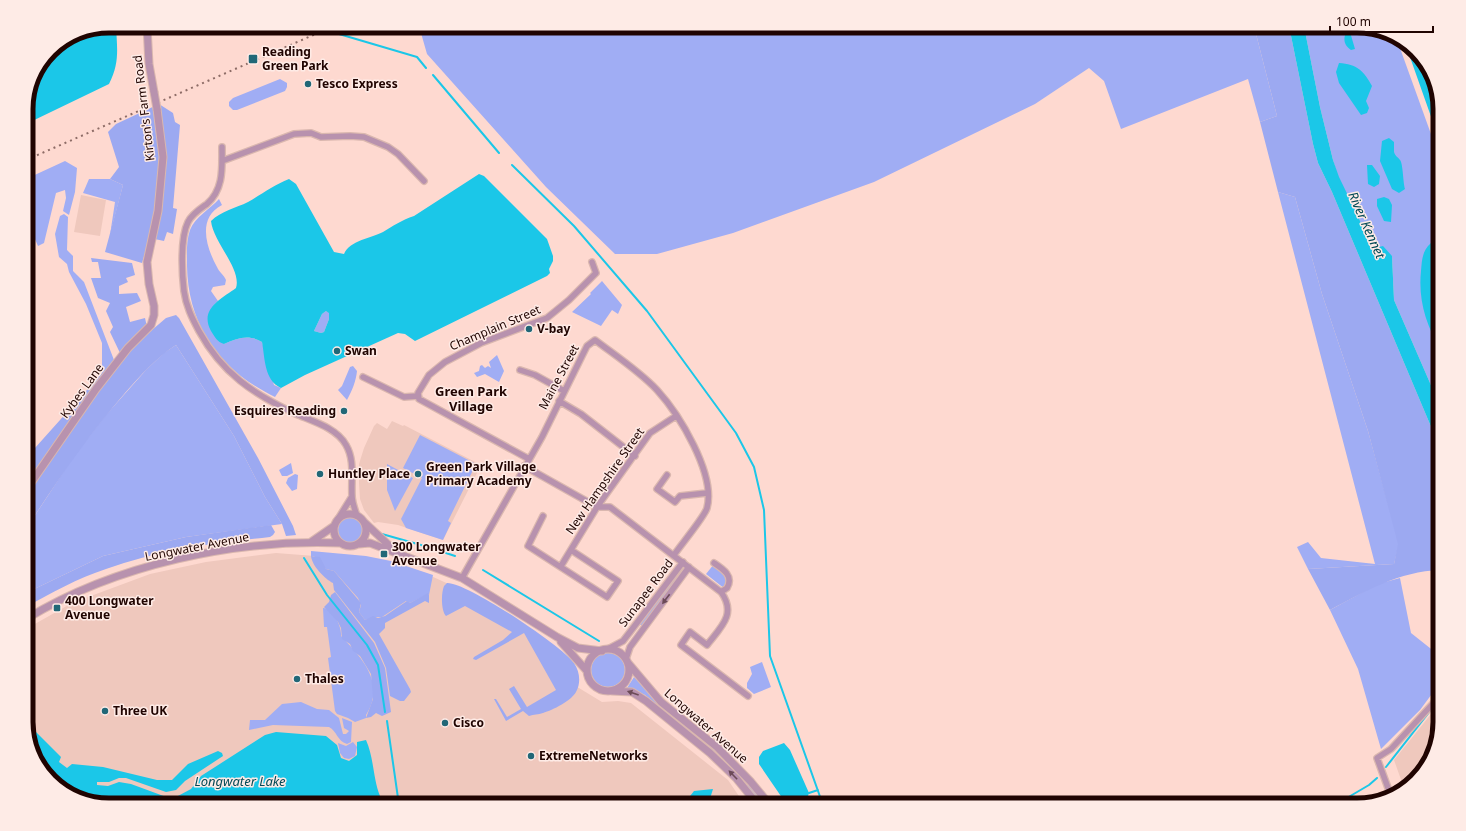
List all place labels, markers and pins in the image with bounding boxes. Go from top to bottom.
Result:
place label: Reading Green Park [262,43,329,74]
marker: Reading Green Park [247,53,259,65]
place label: Tesco Express [316,75,398,92]
marker: Tesco Express [303,79,313,89]
place label: V-bay [537,320,570,337]
marker: V-bay [524,324,534,334]
place label: Swan [345,342,377,359]
marker: Swan [332,346,342,356]
place label: Esquires Reading [234,402,336,419]
marker: Esquires Reading [339,406,349,416]
place label: Green Park Village Primary Academy [426,458,536,489]
place label: Huntley Place [328,465,410,482]
marker: Huntley Place [315,469,325,479]
marker: Green Park Village Primary Academy [413,469,423,479]
place label: 300 Longwater Avenue [392,538,481,569]
marker: 300 Longwater Avenue [379,549,389,559]
place label: 400 Longwater Avenue [65,592,154,623]
marker: 400 Longwater Avenue [52,603,62,613]
place label: Thales [305,670,344,687]
marker: Thales [292,674,302,684]
place label: Three UK [113,702,167,719]
marker: Three UK [100,706,110,716]
place label: Cisco [453,714,484,731]
marker: Cisco [440,718,450,728]
place label: ExtremeNetworks [539,747,648,764]
marker: ExtremeNetworks [526,751,536,761]

